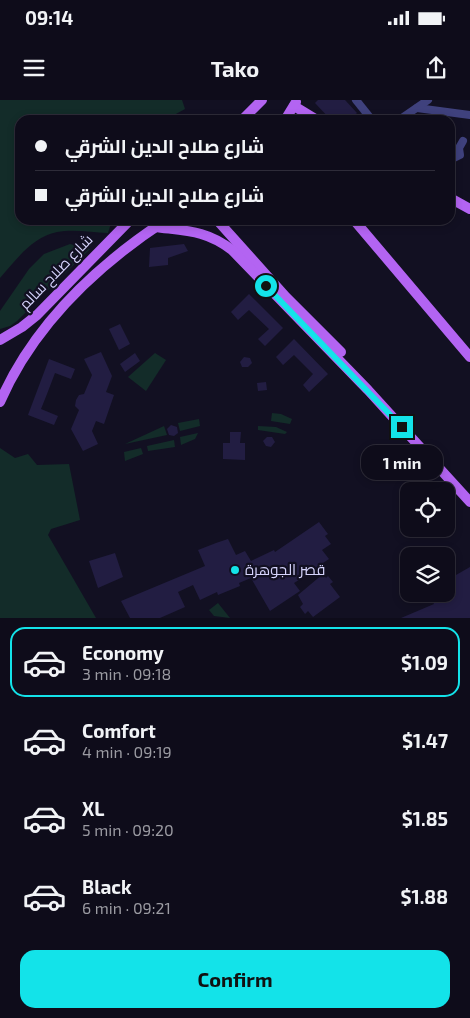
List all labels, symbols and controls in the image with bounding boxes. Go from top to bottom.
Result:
text: 09:14 [25,6,73,29]
icon: menu [20,54,48,82]
icon: share [422,54,450,82]
text: Tako [211,55,259,81]
text: شارع صلاح الدين الشرقي [65,134,264,157]
text: شارع صلاح الدين الشرقي [65,183,264,206]
street label: شارع صلاح سالم [15,230,98,315]
route start [255,275,277,297]
route end [391,416,413,438]
callout: 1 min [361,444,443,480]
text: 1 min [383,453,421,472]
map controls [400,482,455,602]
button: locate [400,482,455,537]
button: layers [400,547,455,602]
place label: قصر الجوهرة [245,560,325,579]
marker: قصر الجوهرة [229,564,241,576]
icon: car [22,640,67,685]
text: Economy [82,641,164,664]
text: $1.09 [401,651,448,674]
text: 3 min · 09:18 [82,664,171,683]
icon: car [22,718,67,763]
text: Comfort [82,719,156,742]
text: $1.47 [402,729,448,752]
text: 4 min · 09:19 [82,742,172,761]
icon: car [22,796,67,841]
text: XL [82,797,104,820]
text: $1.85 [402,807,448,830]
text: 5 min · 09:20 [82,820,174,839]
icon: car [22,874,67,919]
text: Black [82,875,132,898]
text: $1.88 [400,885,448,908]
text: 6 min · 09:21 [82,898,171,917]
button: Confirm [20,950,450,1008]

